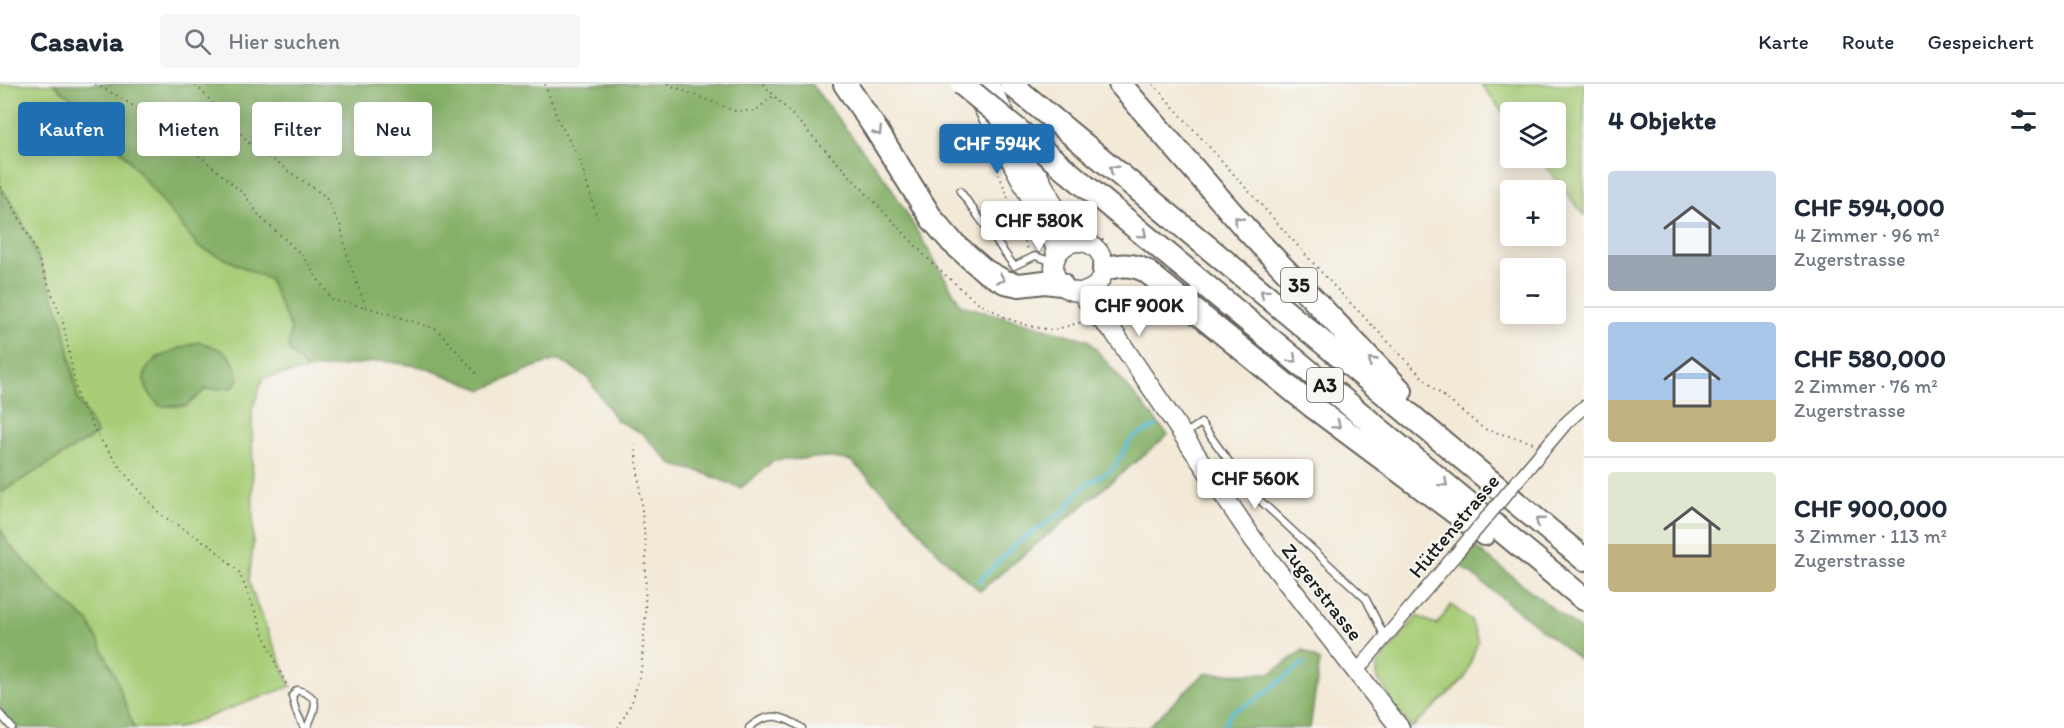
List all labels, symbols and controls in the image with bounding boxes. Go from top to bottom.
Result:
search box [160,14,580,68]
text: Casavia [30,24,124,58]
icon: search [181,25,214,58]
text: Hier suchen [229,28,340,55]
text: Karte [1758,29,1809,54]
text: Route [1842,29,1895,54]
text: Gespeichert [1928,29,2034,54]
chip: Kaufen [18,102,125,156]
chip: Mieten [137,102,240,156]
chip: Filter [252,102,342,156]
chip: Neu [354,102,432,156]
map controls [1500,102,1566,324]
button: layers [1500,102,1566,168]
text: 4 Objekte [1608,104,1716,136]
icon: filters [2007,104,2040,137]
pin: CHF 594K [935,124,1059,175]
one-way arrow [871,125,882,136]
text: CHF 594K [953,131,1041,155]
one-way arrow [1109,165,1120,176]
button: + [1500,180,1566,246]
text: CHF 594,000 [1794,191,1945,223]
icon: home [1656,195,1728,267]
pin: CHF 580K [977,201,1101,252]
text: CHF 580K [995,208,1083,232]
one-way arrow [1234,216,1245,227]
text: 4 Zimmer · 96 m² [1794,223,1940,247]
one-way arrow [1136,227,1147,238]
text: Zugerstrasse [1794,247,1906,271]
button: − [1500,258,1566,324]
road number: 35 [1281,268,1317,302]
one-way arrow [995,272,1006,284]
pin: CHF 900K [1077,286,1201,337]
one-way arrow [1260,290,1271,301]
text: CHF 900K [1094,293,1184,317]
text: CHF 580,000 [1794,342,1946,374]
icon: home [1656,346,1728,418]
one-way arrow [1287,351,1298,362]
one-way arrow [1368,358,1379,368]
road number: A3 [1307,368,1343,402]
text: 2 Zimmer · 76 m² [1794,374,1938,398]
text: Zugerstrasse [1794,398,1906,422]
one-way arrow [1330,418,1341,429]
pin: CHF 560K [1193,459,1317,510]
text: CHF 560K [1211,466,1299,490]
street label: Hüttenstrasse [1403,469,1504,583]
one-way arrow [1437,476,1448,487]
text: CHF 900,000 [1794,492,1948,524]
icon: home [1656,496,1728,568]
one-way arrow [1535,518,1546,529]
text: 3 Zimmer · 113 m² [1794,524,1947,548]
street label: Zugerstrasse [1276,538,1368,646]
text: Zugerstrasse [1794,548,1906,572]

